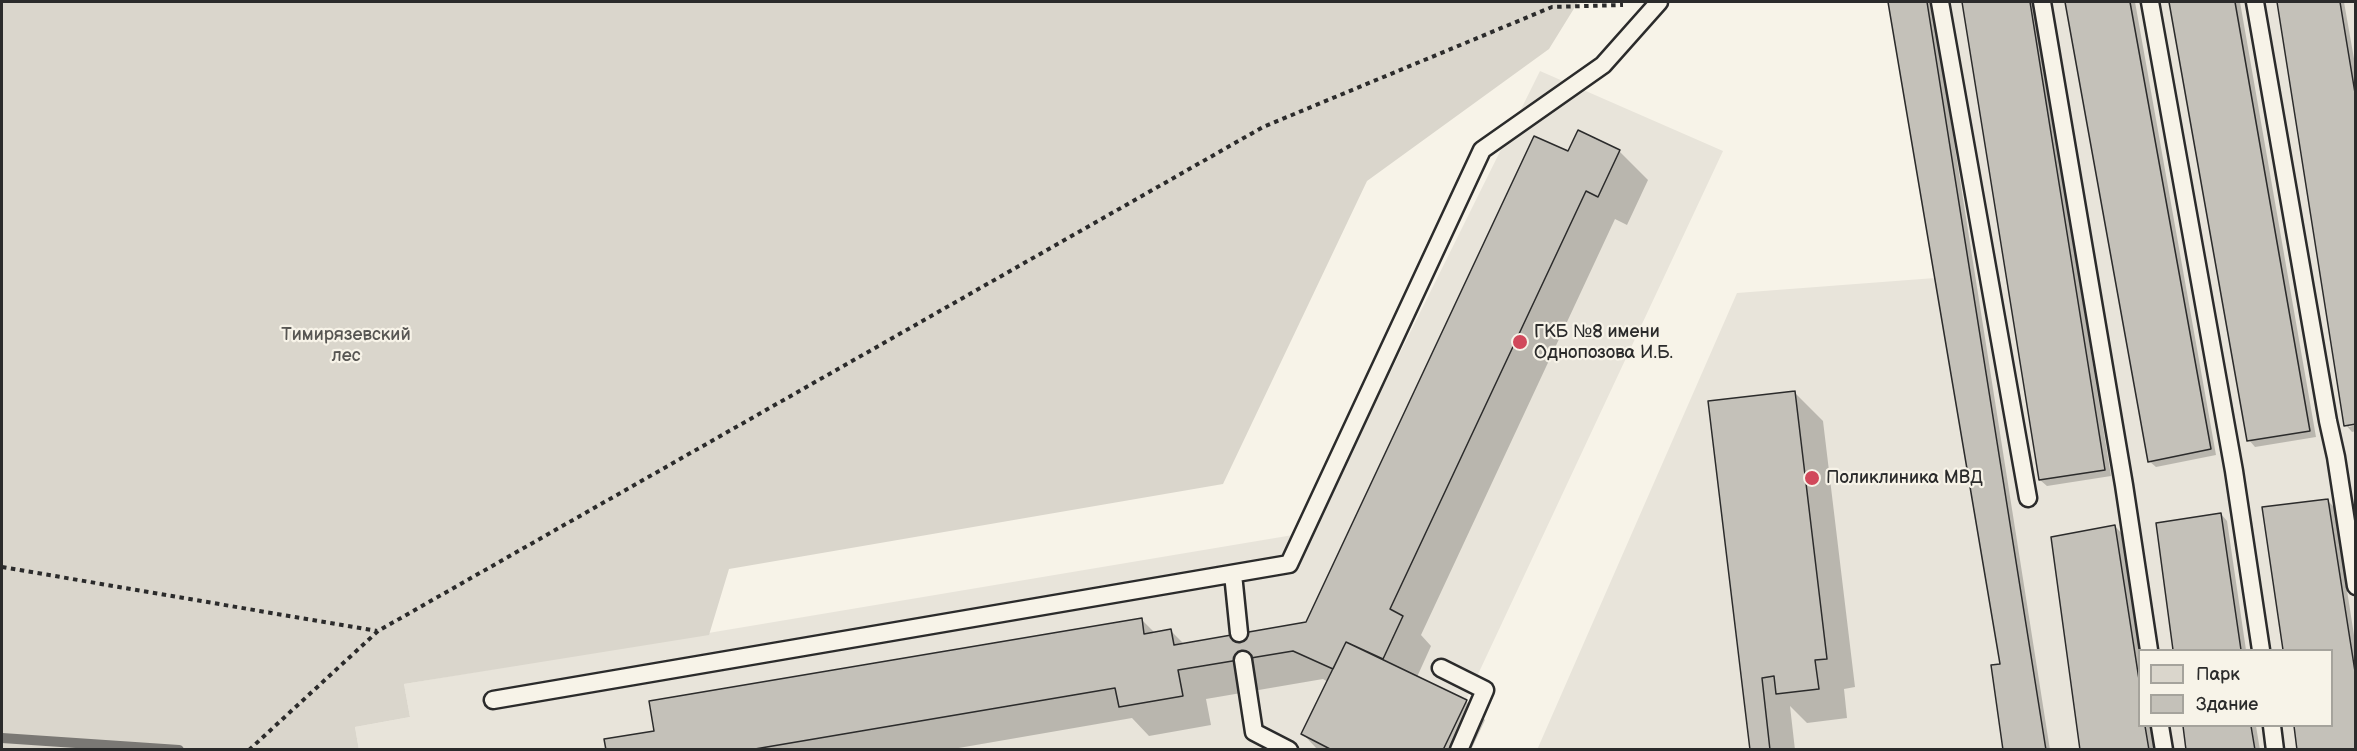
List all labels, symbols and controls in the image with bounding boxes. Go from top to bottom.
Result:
place label: ГКБ №8 имени Однопозова И.Б. [1534,321,1673,364]
park label: Тимирязевский лес [281,324,411,366]
marker: ГКБ №8 имени Однопозова И.Б. [1511,333,1529,351]
place label: Поликлиника МВД [1826,467,1983,489]
marker: Поликлиника МВД [1803,469,1821,487]
legend [2138,649,2333,727]
text: Парк [2196,664,2240,685]
text: Здание [2196,694,2258,715]

